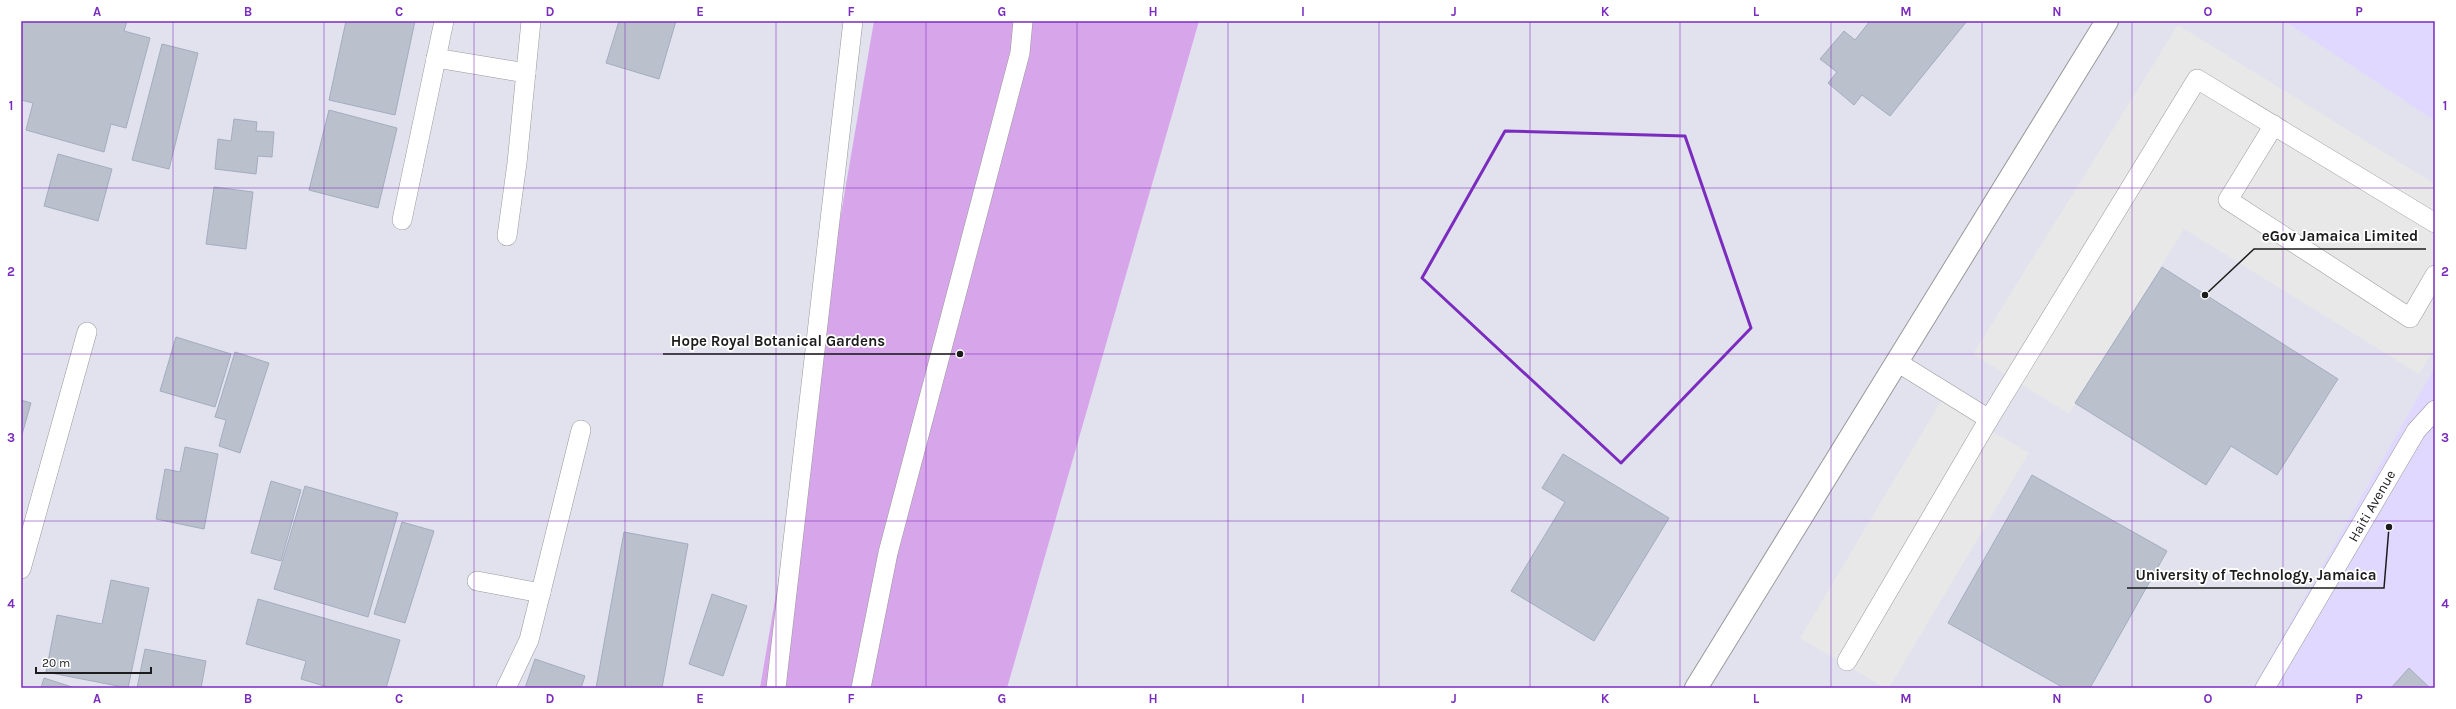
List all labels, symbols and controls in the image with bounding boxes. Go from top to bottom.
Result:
text: A [93,4,101,19]
text: B [244,4,252,19]
text: C [395,4,403,19]
text: D [546,4,555,19]
text: E [696,4,704,19]
text: F [847,4,855,19]
text: G [998,4,1006,19]
text: H [1148,4,1158,19]
text: I [1301,4,1305,19]
text: J [1451,4,1457,19]
text: K [1601,4,1610,19]
text: L [1753,4,1760,19]
text: M [1900,4,1912,19]
text: N [2052,4,2062,19]
text: O [2204,4,2213,19]
text: P [2355,4,2363,19]
text: 1 [9,98,13,113]
text: 1 [2443,98,2447,113]
callout: eGov Jamaica Limited [2254,222,2426,249]
text: eGov Jamaica Limited [2262,227,2418,245]
text: 2 [7,264,15,279]
text: 2 [2441,264,2449,279]
callout: Hope Royal Botanical Gardens [663,327,893,354]
text: Hope Royal Botanical Gardens [671,332,885,350]
text: 3 [7,430,15,445]
text: 3 [2441,430,2449,445]
street label: Haiti Avenue [2345,467,2399,545]
callout: University of Technology, Jamaica [2127,561,2384,588]
text: University of Technology, Jamaica [2135,566,2377,584]
text: 4 [7,596,15,611]
text: 4 [2441,596,2449,611]
scale bar [36,649,151,675]
text: 20 m [42,656,70,670]
text: A [93,691,101,706]
text: B [244,691,252,706]
text: C [395,691,403,706]
text: D [546,691,555,706]
text: E [696,691,704,706]
text: F [847,691,855,706]
text: G [998,691,1006,706]
text: H [1148,691,1158,706]
text: I [1301,691,1305,706]
text: J [1451,691,1457,706]
text: K [1601,691,1610,706]
text: L [1753,691,1760,706]
text: M [1900,691,1912,706]
text: N [2052,691,2062,706]
text: O [2204,691,2213,706]
text: P [2355,691,2363,706]

